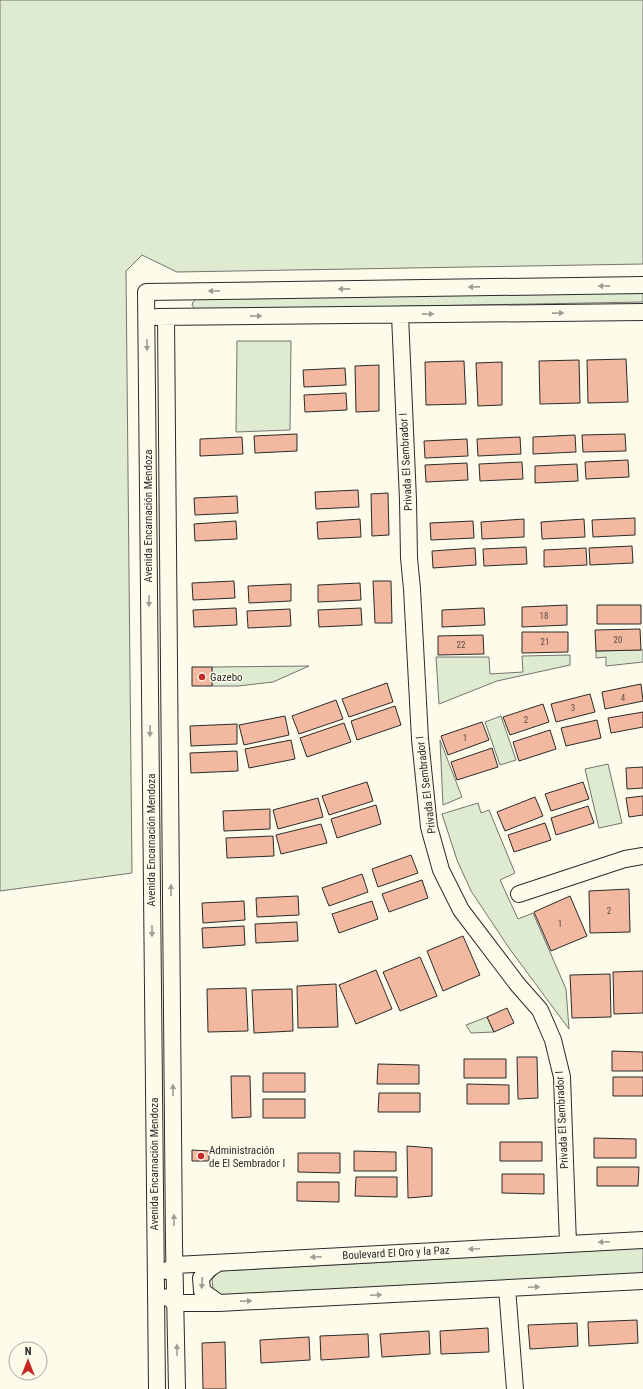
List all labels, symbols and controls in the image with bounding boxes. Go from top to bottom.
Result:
one-way arrow [598,282,610,289]
one-way arrow [467,284,480,290]
one-way arrow [337,286,350,292]
one-way arrow [207,288,220,294]
one-way arrow [552,310,565,316]
one-way arrow [422,311,435,317]
one-way arrow [250,313,263,319]
one-way arrow [144,339,150,352]
street label: Privada El Sembrador I [397,413,415,511]
street label: Avenida Encarnación Mendoza [142,450,155,582]
one-way arrow [146,595,152,608]
house number: 18 [540,611,548,621]
house number: 20 [614,635,622,645]
house number: 21 [541,637,549,647]
house number: 22 [457,640,466,650]
place label: Gazebo [210,671,243,684]
marker: Gazebo [197,672,207,682]
house number: 4 [621,693,626,703]
house number: 3 [571,703,575,713]
house number: 2 [524,715,529,725]
one-way arrow [147,725,153,738]
house number: 1 [463,733,467,743]
street label: Privada El Sembrador I [414,735,438,835]
street label: Avenida Encarnación Mendoza [145,774,158,906]
one-way arrow [168,883,174,896]
house number: 2 [607,906,612,916]
house number: 1 [558,919,562,929]
one-way arrow [149,925,155,938]
street label: Privada El Sembrador I [553,1071,571,1169]
one-way arrow [169,1084,176,1096]
street label: Avenida Encarnación Mendoza [148,1098,161,1230]
place label: Administración de El Sembrador I [209,1144,285,1170]
marker: Administración de El Sembrador I [196,1151,206,1161]
one-way arrow [171,1213,177,1226]
one-way arrow [597,1239,610,1245]
street label: Boulevard El Oro y la Paz [342,1244,450,1262]
one-way arrow [467,1246,480,1252]
one-way arrow [310,1254,322,1261]
one-way arrow [199,1277,205,1290]
one-way arrow [528,1284,541,1290]
one-way arrow [370,1291,382,1298]
one-way arrow [240,1298,252,1305]
north arrow [8,1341,48,1381]
one-way arrow [173,1344,180,1356]
text: N [25,1345,32,1358]

